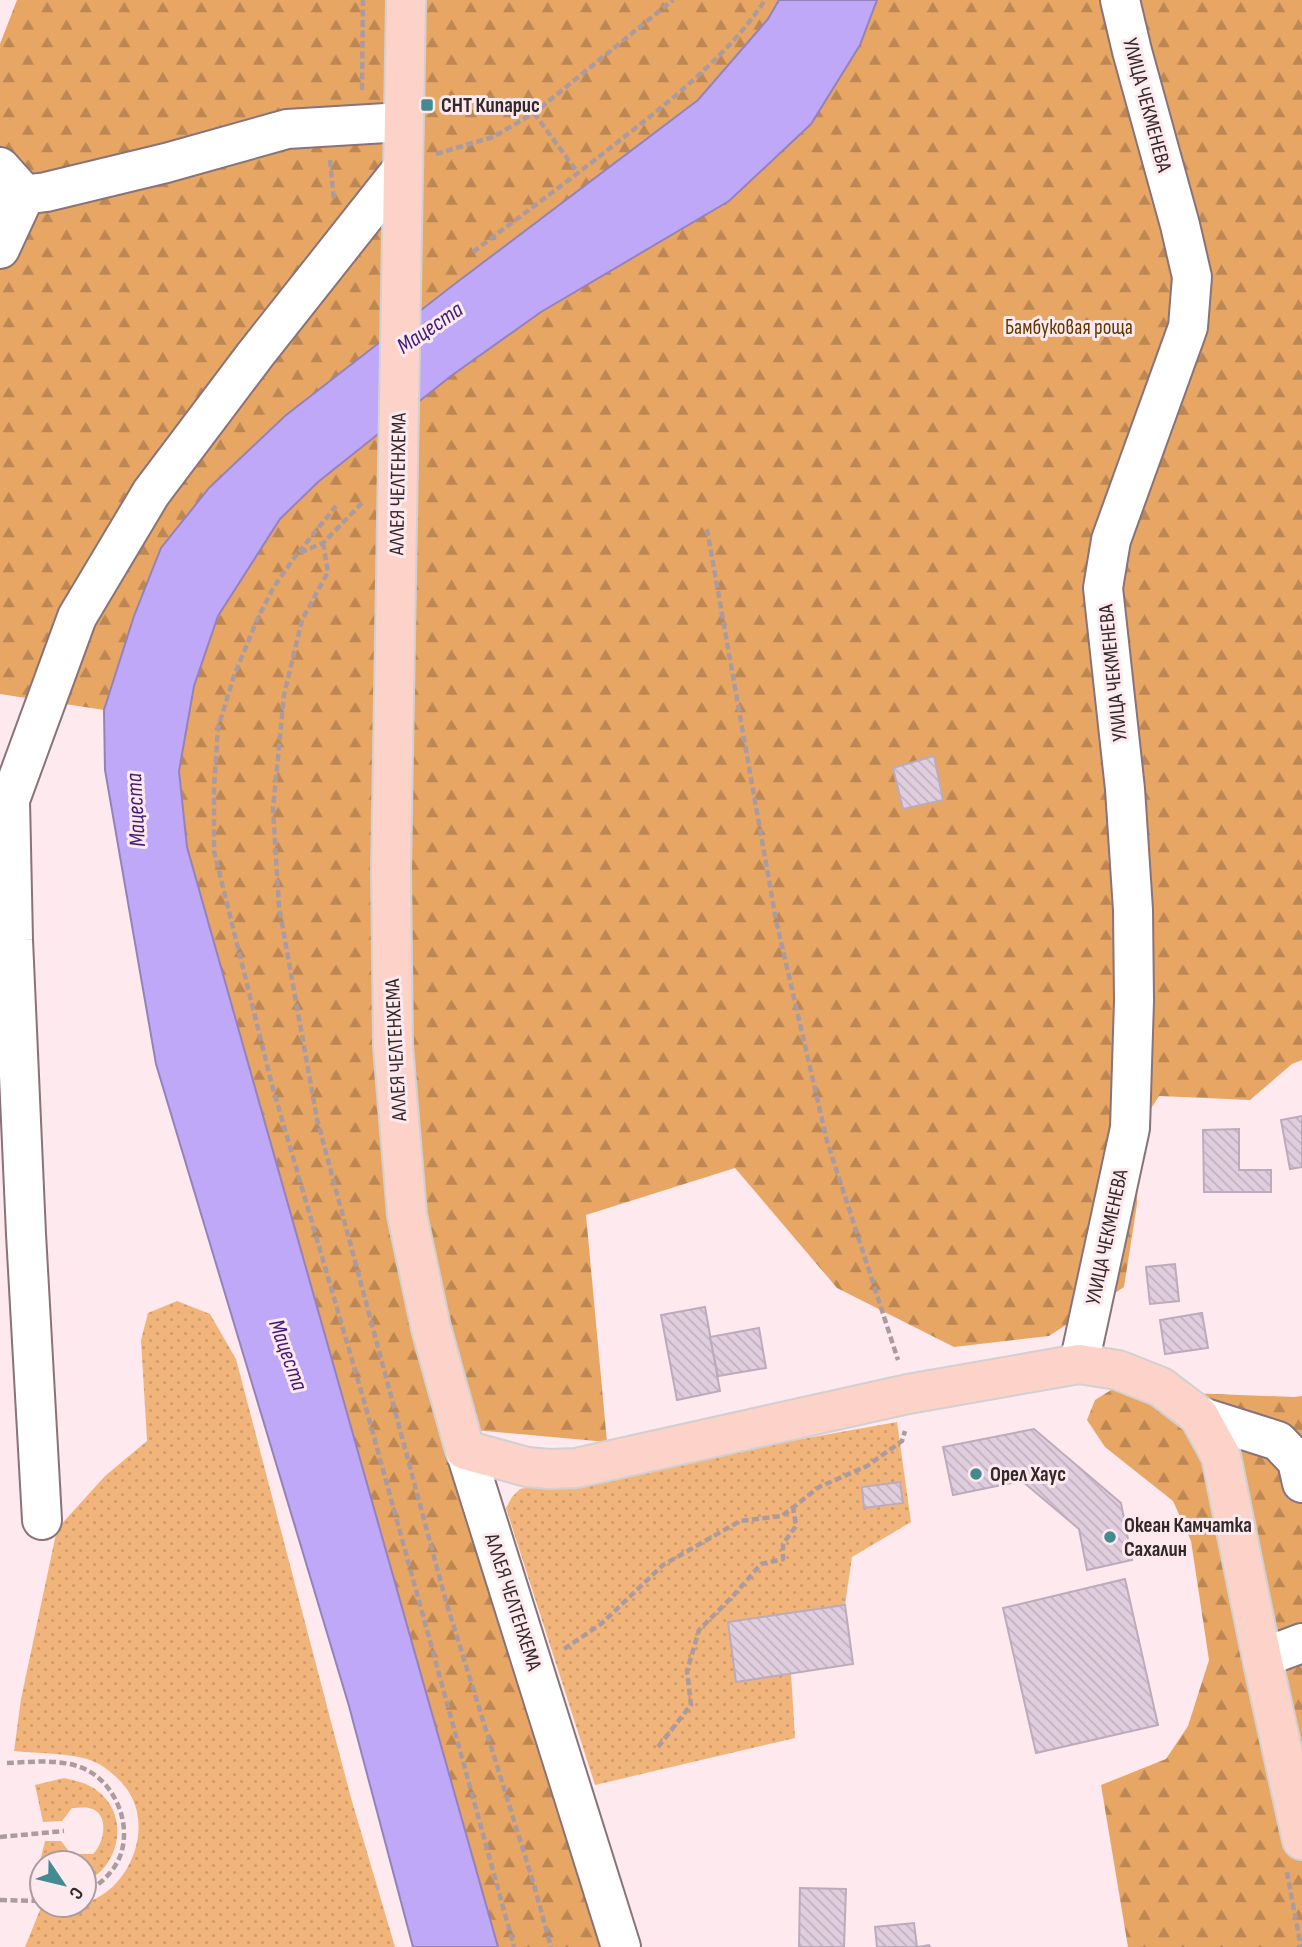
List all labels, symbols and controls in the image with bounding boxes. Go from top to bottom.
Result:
street label: УЛИЦА ЧЕКМЕНЕВА [1117,35,1177,176]
place label: СНТ Кипарис [441,93,540,118]
marker: СНТ Кипарис [419,97,435,113]
water label: Мацеста [392,295,469,360]
park label: Бамбуковая роща [1005,315,1133,340]
street label: АЛЛЕЯ ЧЕЛТЕНХЕМА [384,412,412,556]
street label: УЛИЦА ЧЕКМЕНЕВА [1093,602,1133,743]
water label: Мацеста [120,772,152,848]
street label: АЛЛЕЯ ЧЕЛТЕНХЕМА [380,977,412,1123]
street label: УЛИЦА ЧЕКМЕНЕВА [1080,1166,1134,1307]
water label: Мацеста [262,1316,314,1395]
place label: Орел Хаус [990,1462,1066,1487]
marker: Орел Хаус [968,1466,984,1482]
place label: Океан Камчатка Сахалин [1124,1513,1252,1562]
street label: АЛЛЕЯ ЧЕЛТЕНХЕМА [479,1529,547,1675]
marker: Океан Камчатка Сахалин [1102,1529,1118,1545]
north arrow [28,1849,98,1919]
text: С [63,1882,88,1904]

